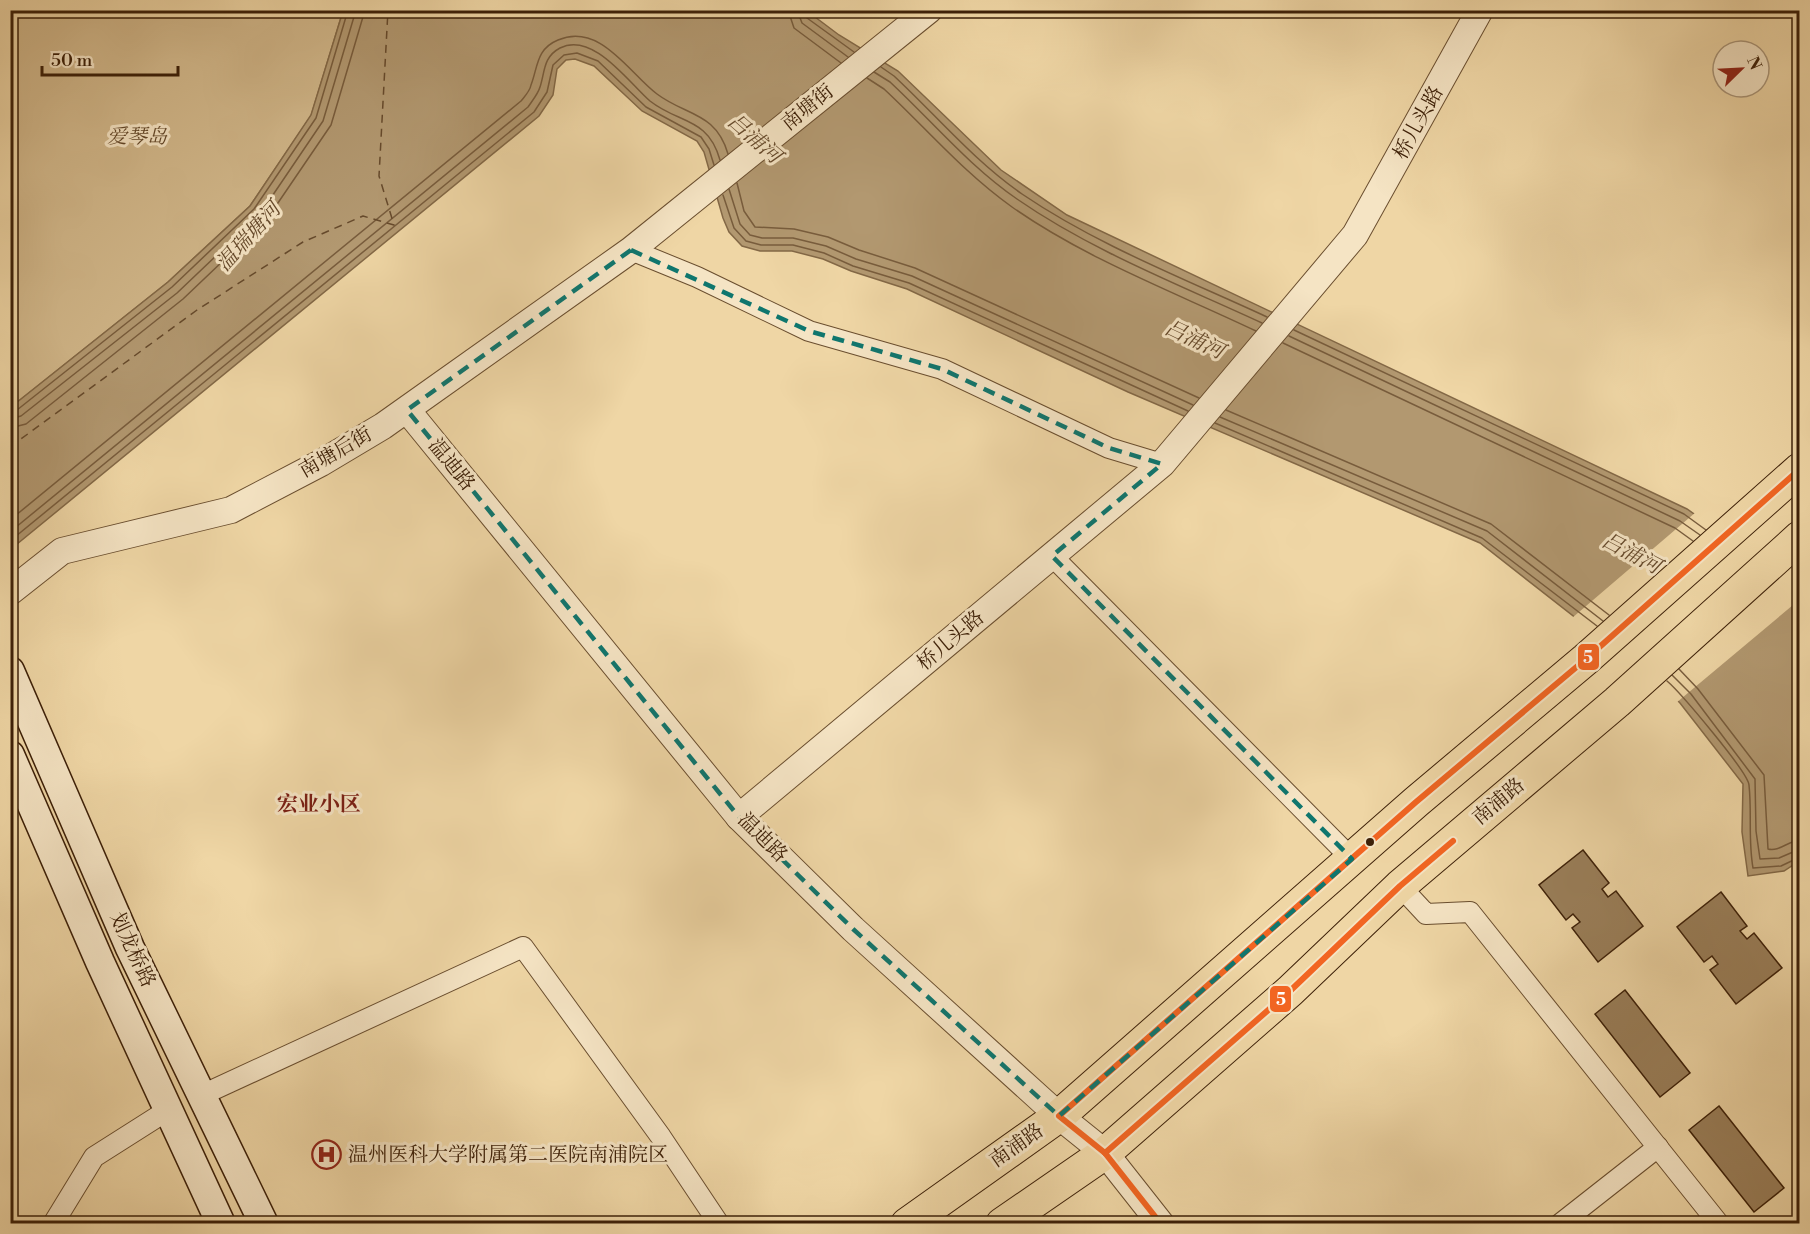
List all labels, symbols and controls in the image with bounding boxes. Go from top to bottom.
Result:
scale bar [42,39,178,77]
north arrow [1711,39,1771,99]
text: 50 m [51,49,93,72]
text: N [1742,53,1766,73]
street label: 南塘街 [777,79,839,137]
street label: 桥儿头路 [1389,82,1449,164]
water label: 吕浦河 [722,109,789,172]
park label: 爱琴岛 [107,125,168,150]
water label: 温瑞塘河 [211,194,289,277]
water label: 吕浦河 [1160,315,1232,367]
street label: 南塘后街 [295,422,377,484]
street label: 温迪路 [422,434,480,496]
water label: 吕浦河 [1597,528,1668,582]
street label: 桥儿头路 [912,606,990,676]
line badge: 5 [1577,643,1600,671]
text: 5 [1583,648,1593,668]
street label: 南浦路 [1468,773,1530,831]
district label: 宏业小区 [277,792,361,818]
street label: 温迪路 [732,808,792,868]
unlabelled marker [1364,836,1376,848]
street label: 划龙桥路 [104,908,160,992]
line badge: 5 [1269,985,1292,1013]
text: 5 [1276,990,1286,1010]
street label: 南浦路 [985,1119,1049,1173]
hospital icon: 温州医科大学附属第二医院南浦院区 [311,1139,343,1171]
place label: 温州医科大学附属第二医院南浦院区 [348,1143,668,1168]

